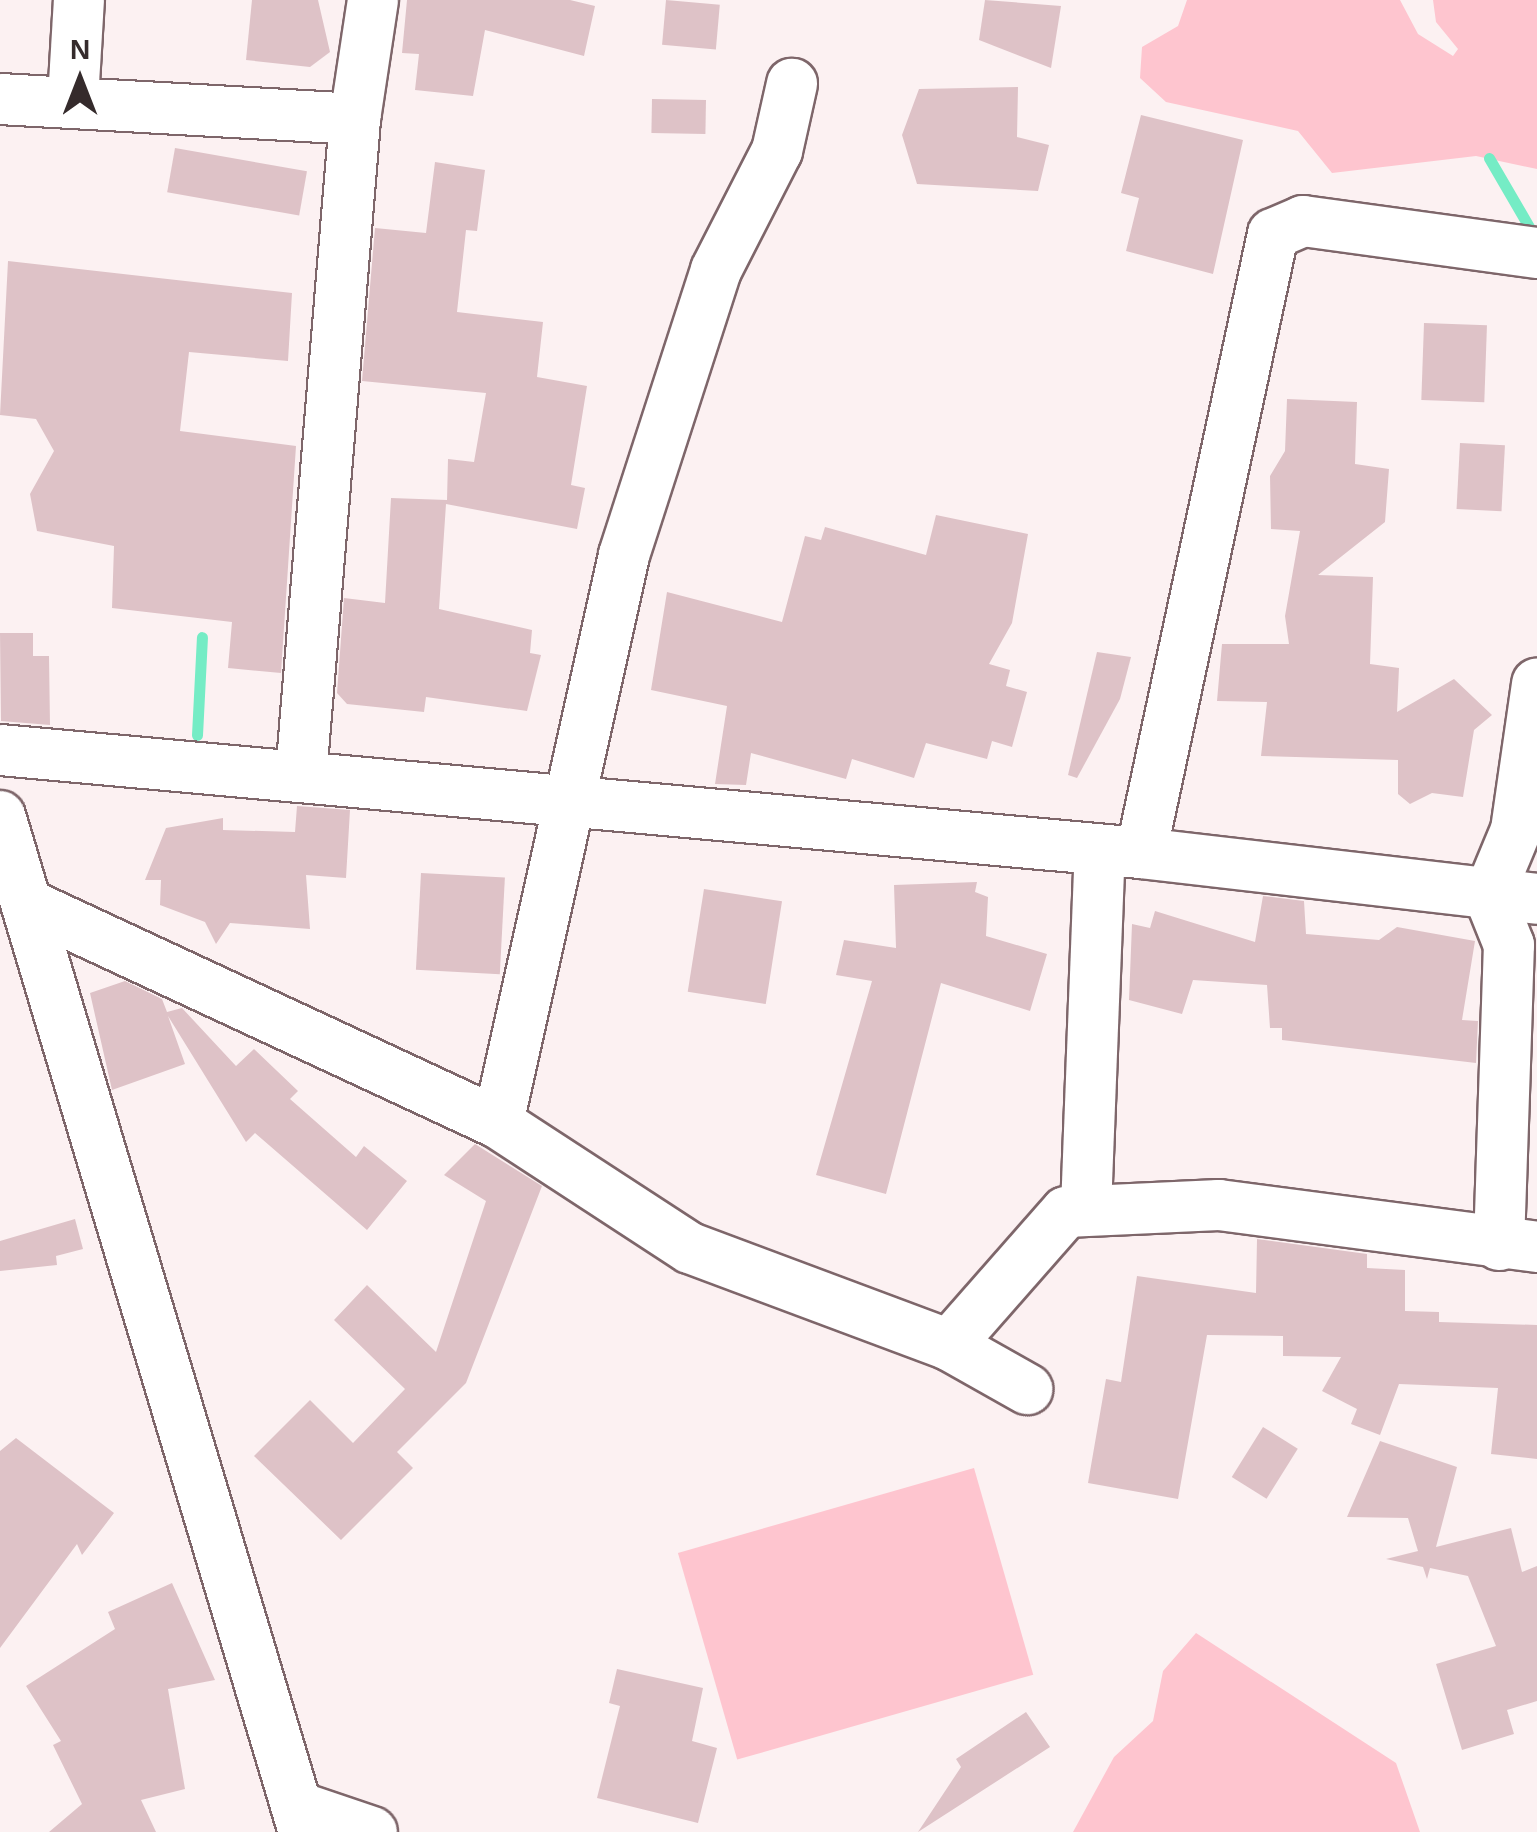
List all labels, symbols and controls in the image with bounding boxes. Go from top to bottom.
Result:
north arrow [30,30,130,130]
text: N [70,34,90,65]

